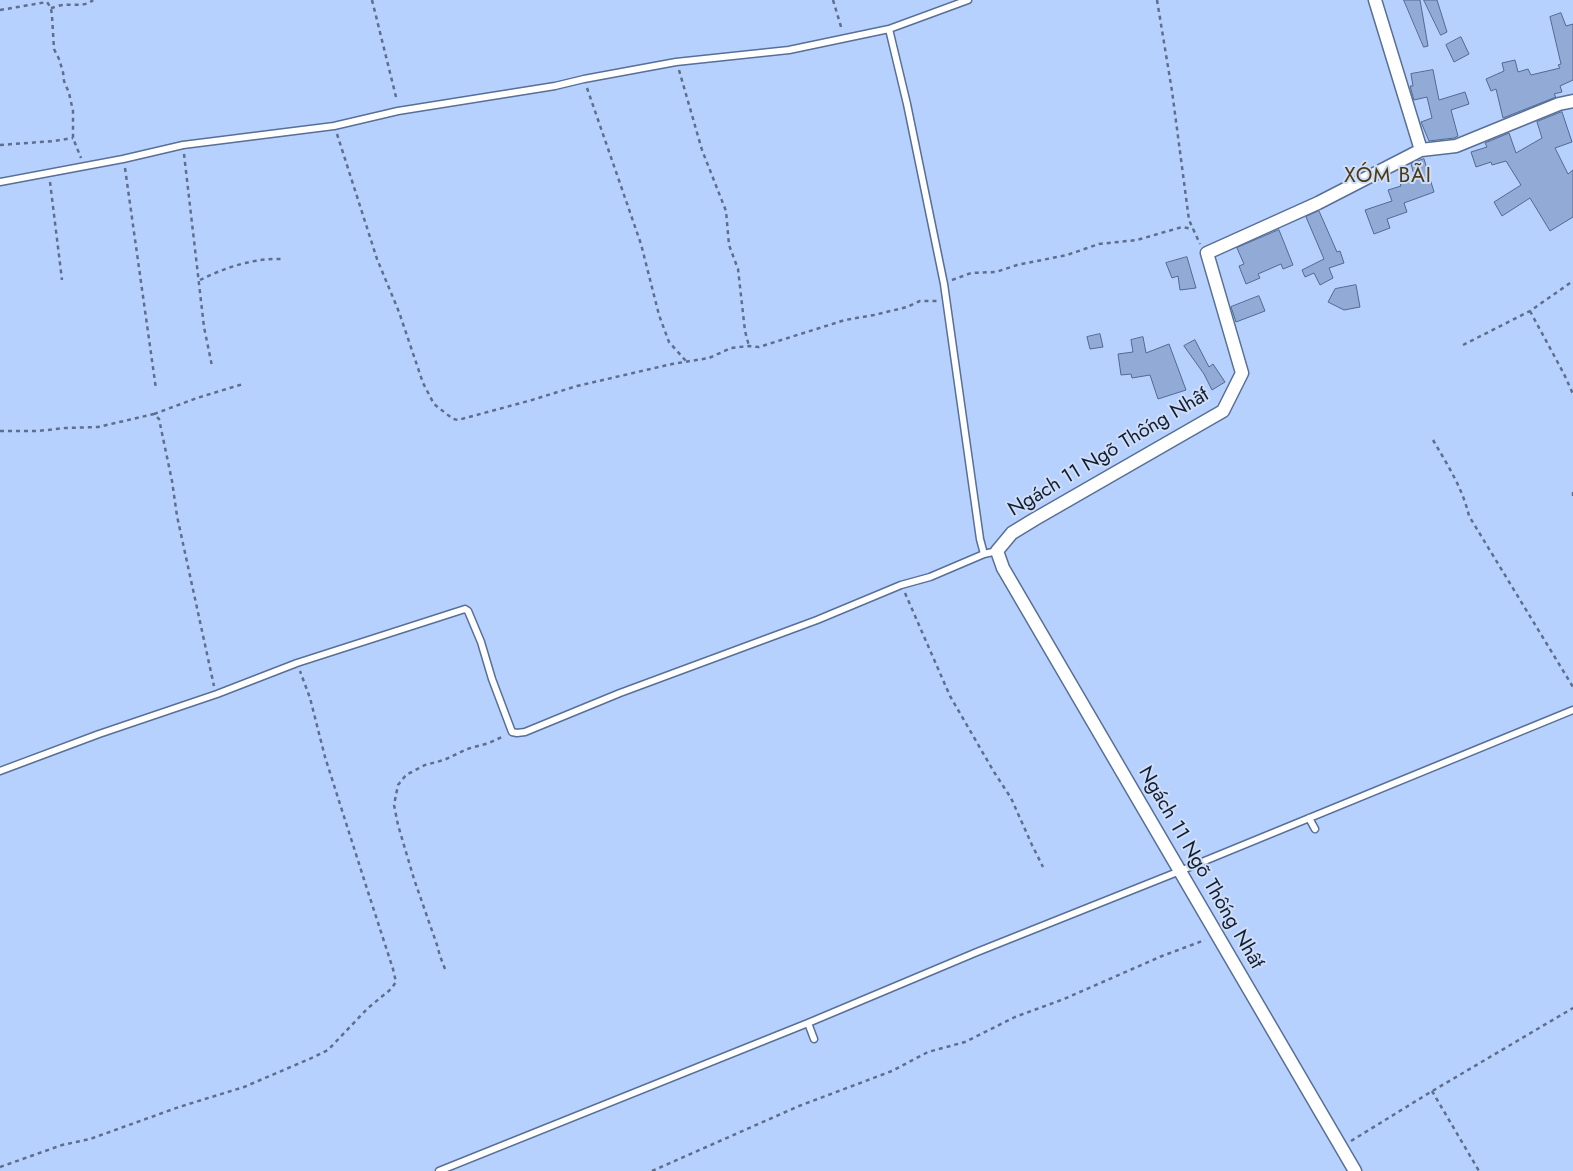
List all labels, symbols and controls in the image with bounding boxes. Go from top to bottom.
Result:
district label: XÓM BÃI [1343,164,1433,190]
street label: Ngách 11 Ngõ Thống Nhất [1004,384,1214,522]
street label: Ngách 11 Ngõ Thống Nhất [1132,763,1268,973]

